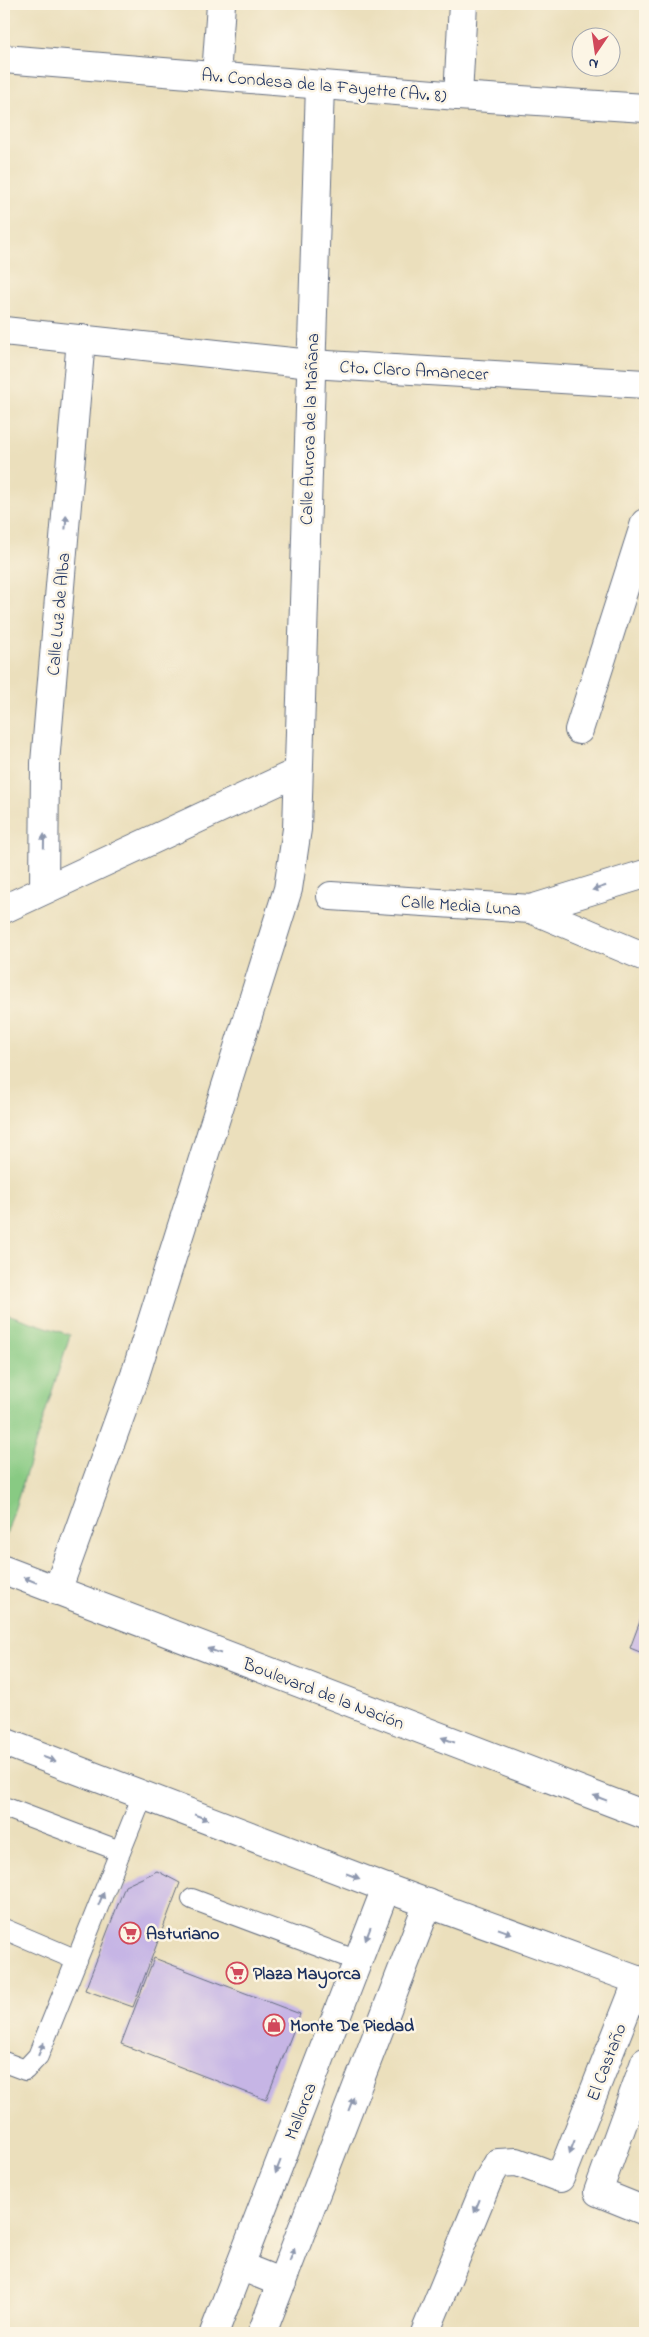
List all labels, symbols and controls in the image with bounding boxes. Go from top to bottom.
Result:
north arrow [572,28,622,78]
text: N [586,52,600,74]
street label: Av. Condesa de la Fayette (Av. 8) [200,63,447,111]
street label: Calle Aurora de la Mañana [295,333,327,525]
street label: Cto. Claro Amanecer [339,355,489,389]
one-way arrow [62,513,70,529]
street label: Calle Luz de Alba [42,552,78,677]
one-way arrow [40,832,48,848]
one-way arrow [591,885,606,893]
street label: Calle Media Luna [400,890,522,924]
one-way arrow [23,1576,37,1584]
one-way arrow [206,1647,221,1655]
street label: Boulevard de la Nación [238,1652,408,1738]
one-way arrow [440,1736,455,1744]
one-way arrow [42,1755,57,1763]
one-way arrow [592,1793,607,1801]
one-way arrow [194,1814,208,1822]
one-way arrow [346,1872,360,1880]
one-way arrow [98,1892,106,1906]
supermarket icon: Asturiano [118,1921,142,1945]
place label: Asturiano [146,1922,219,1948]
one-way arrow [364,1927,372,1942]
one-way arrow [498,1928,513,1935]
supermarket icon: Plaza Mayorca [225,1961,249,1985]
place label: Plaza Mayorca [253,1962,361,1989]
shop icon: Monte De Piedad [262,2013,286,2037]
place label: Monte De Piedad [290,2014,415,2040]
street label: El Castaño [581,2020,635,2105]
one-way arrow [37,2042,45,2056]
street label: Mallorca [279,2079,325,2144]
one-way arrow [347,2096,355,2111]
one-way arrow [568,2140,576,2154]
one-way arrow [274,2160,282,2174]
one-way arrow [473,2199,481,2214]
one-way arrow [289,2248,297,2262]

